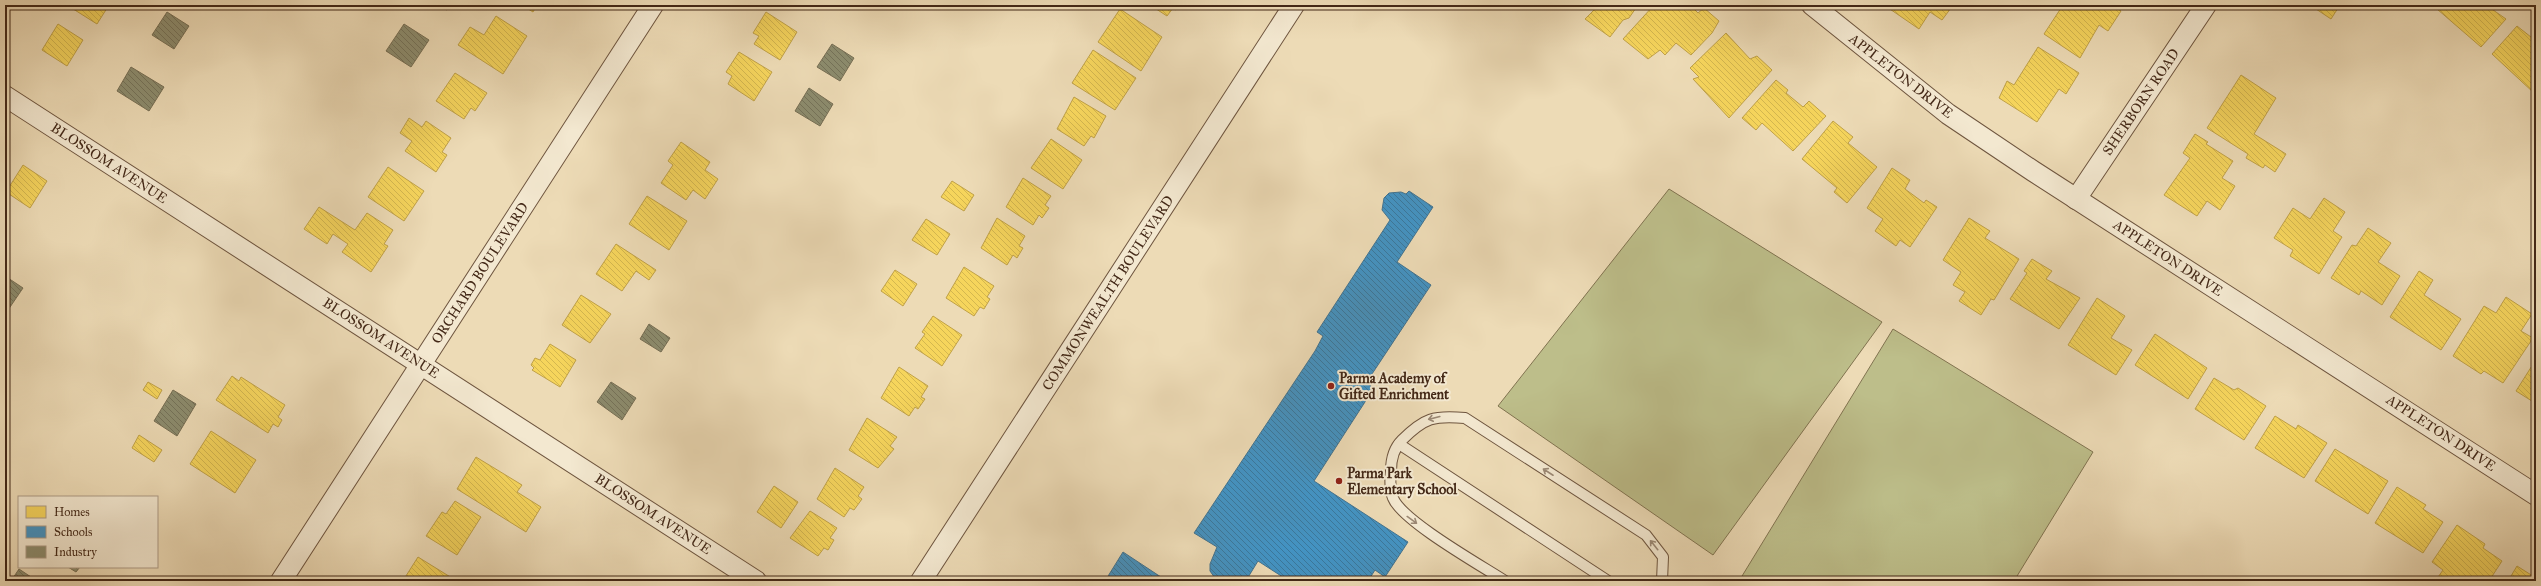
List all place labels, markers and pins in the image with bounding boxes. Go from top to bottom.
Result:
place label: Parma Academy of Gifted Enrichment [1339,370,1449,403]
marker: Parma Academy of Gifted Enrichment [1326,381,1336,391]
place label: Parma Park Elementary School [1347,465,1458,499]
marker: Parma Park Elementary School [1334,476,1344,486]

